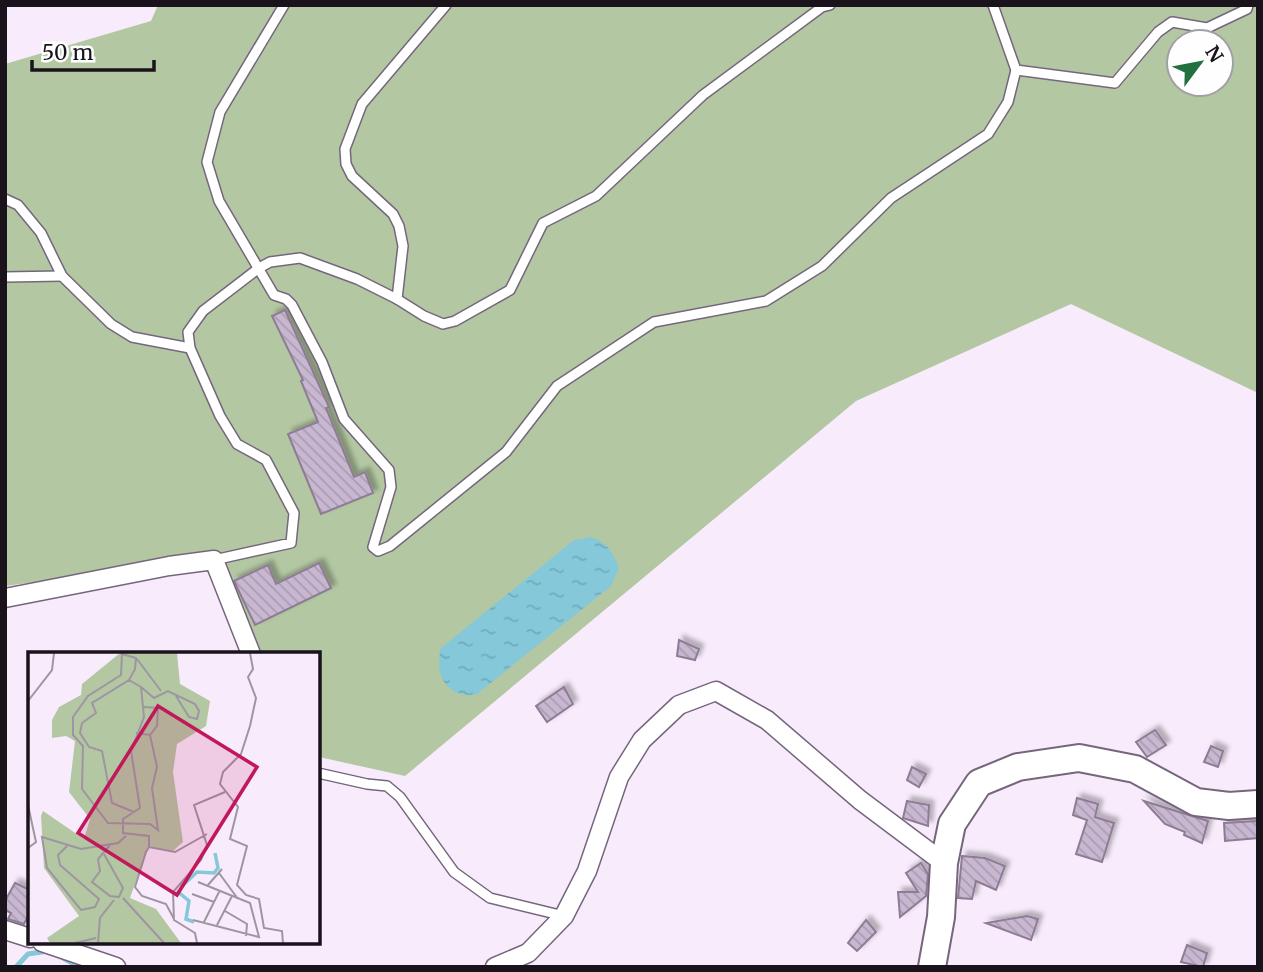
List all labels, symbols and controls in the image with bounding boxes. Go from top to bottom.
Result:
scale bar [32,28,154,72]
north arrow [1165,28,1235,98]
text: 50 m [42,39,93,66]
text: N [1200,41,1229,67]
inset map [28,652,320,944]

